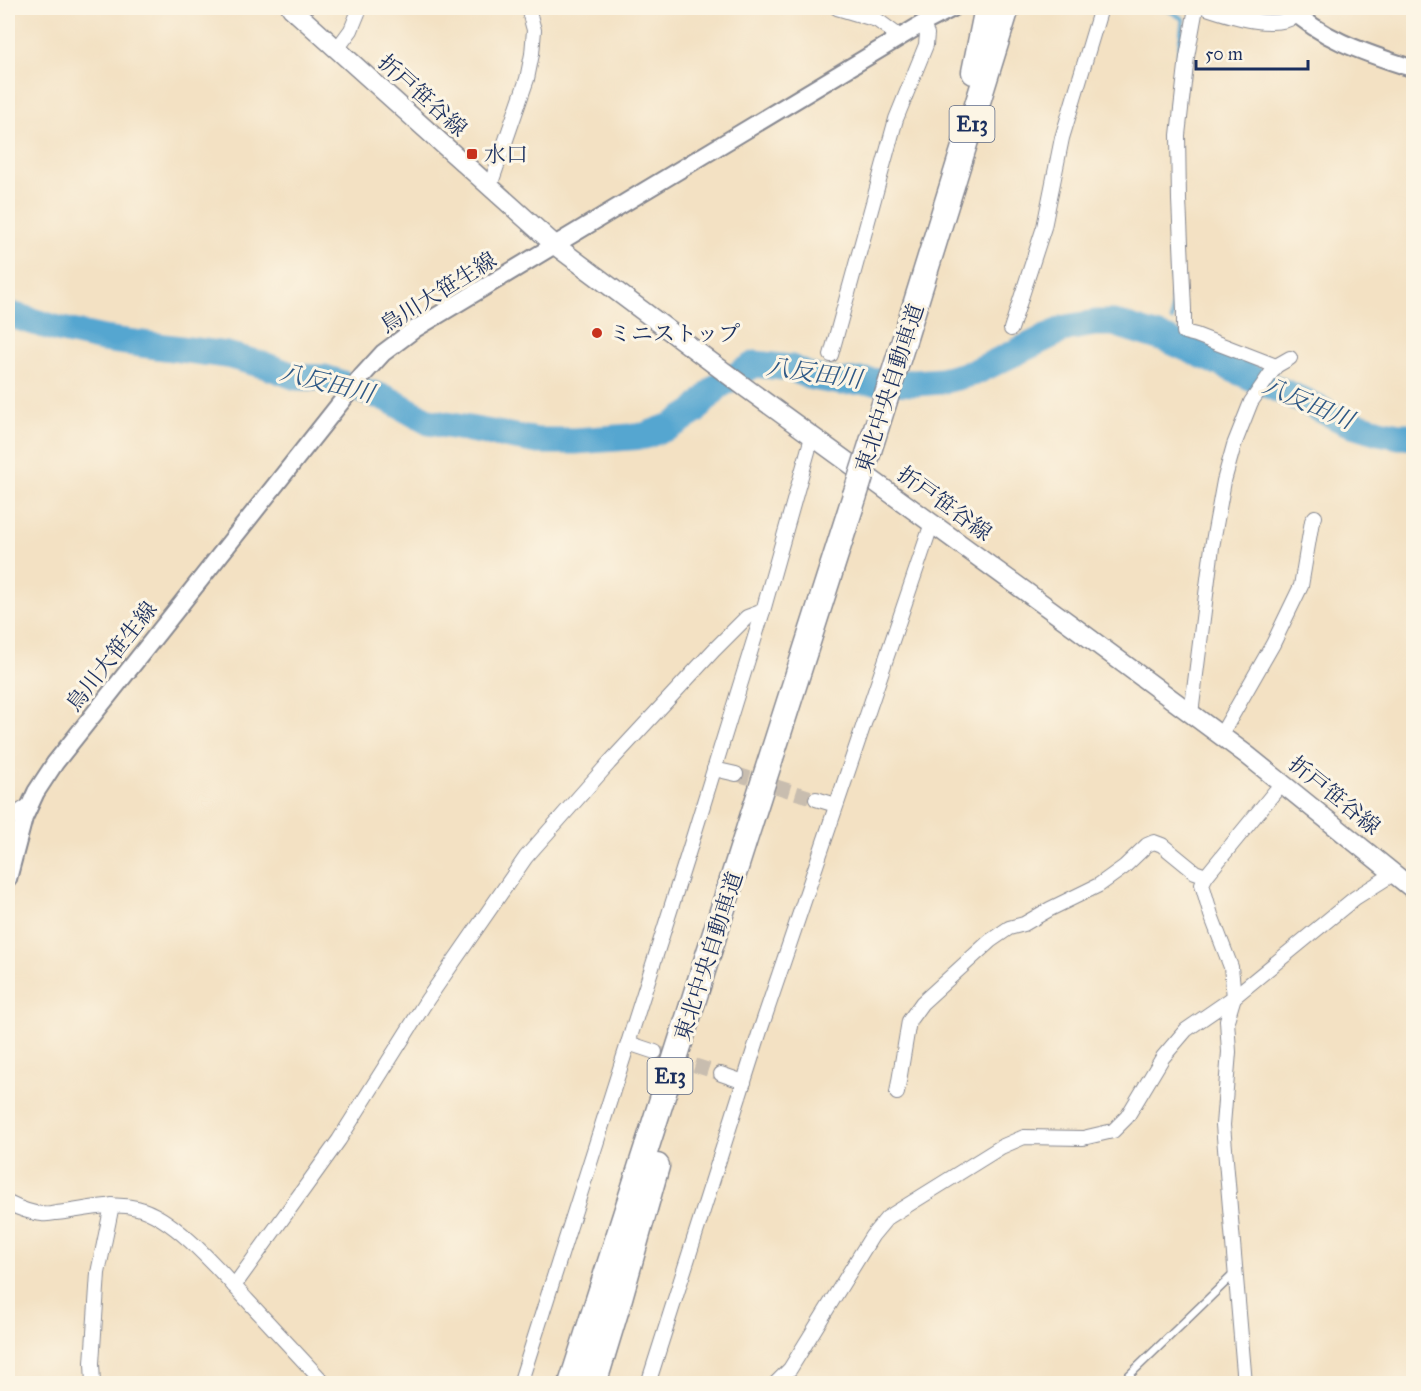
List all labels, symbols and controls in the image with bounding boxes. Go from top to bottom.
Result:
scale bar [1196,33,1308,71]
text: 50 m [1205,43,1243,65]
street label: 折戸笹谷線 [373,49,473,142]
road number: E13 [950,106,994,142]
place label: 水口 [484,141,528,168]
marker: 水口 [465,147,479,161]
street label: 鳥川大笹生線 [375,246,501,339]
street label: 東北中央自動車道 [849,300,930,476]
place label: ミニストップ [609,320,740,347]
marker: ミニストップ [590,326,604,340]
water label: 八反田川 [764,351,867,395]
water label: 八反田川 [277,357,380,410]
water label: 八反田川 [1258,370,1361,437]
street label: 折戸笹谷線 [892,460,997,547]
street label: 鳥川大笹生線 [60,596,163,717]
street label: 折戸笹谷線 [1283,750,1386,840]
street label: 東北中央自動車道 [668,868,749,1044]
road number: E13 [648,1058,692,1094]

